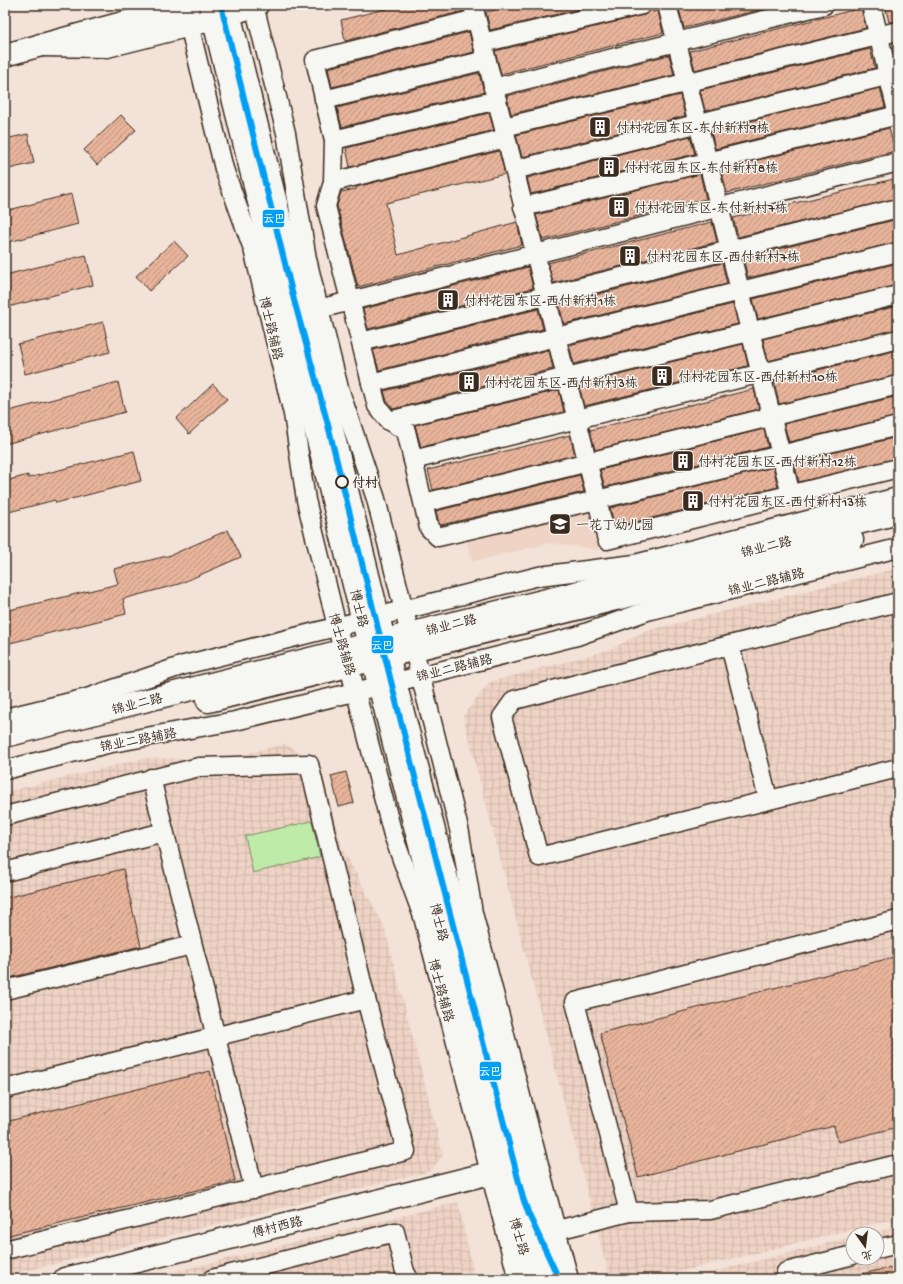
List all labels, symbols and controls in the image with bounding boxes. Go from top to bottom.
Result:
building icon: 付村花园东区-东付新村9栋 [587,114,613,140]
place label: 付村花园东区-东付新村9栋 [616,120,770,137]
building icon: 付村花园东区-东付新村8栋 [596,154,622,180]
place label: 付村花园东区-东付新村8栋 [624,160,778,177]
building icon: 付村花园东区-东付新村7栋 [606,194,632,220]
place label: 付村花园东区-东付新村7栋 [634,200,788,217]
line badge: 云巴 [262,209,285,228]
text: 云巴 [263,214,285,226]
building icon: 付村花园东区-西付新村7栋 [617,243,643,269]
place label: 付村花园东区-西付新村7栋 [646,249,800,266]
building icon: 付村花园东区-西付新村1栋 [435,287,461,313]
place label: 付村花园东区-西付新村1栋 [464,293,616,310]
street label: 博士路辅路 [255,295,286,362]
building icon: 付村花园东区-西付新村10栋 [649,363,675,389]
building icon: 付村花园东区-西付新村3栋 [456,369,482,395]
place label: 付村花园东区-西付新村10栋 [678,369,838,386]
place label: 付村花园东区-西付新村3栋 [484,375,638,392]
building icon: 付村花园东区-西付新村12栋 [670,448,696,474]
place label: 付村花园东区-西付新村12栋 [698,454,857,471]
marker: 付村 [335,475,349,489]
place label: 付村 [352,475,378,492]
building icon: 付村花园东区-西付新村13栋 [680,488,706,514]
place label: 付村花园东区-西付新村13栋 [708,494,867,511]
school or university icon: 一花丁幼儿园 [547,511,573,537]
place label: 一花丁幼儿园 [576,518,654,534]
street label: 锦业二路 [739,534,794,562]
street label: 锦业二路辅路 [727,566,806,600]
street label: 博士路 [346,587,372,629]
street label: 博士路辅路 [324,611,359,678]
street label: 锦业二路 [424,612,479,640]
line badge: 云巴 [371,635,394,654]
text: 云巴 [371,641,393,653]
street label: 锦业二路辅路 [415,652,494,686]
street label: 锦业二路 [110,691,165,719]
street label: 锦业二路辅路 [99,726,178,756]
street label: 博士路 [426,901,452,943]
street label: 博士路辅路 [424,957,457,1024]
line badge: 云巴 [479,1061,502,1081]
text: 云巴 [479,1067,501,1079]
street label: 傅村西路 [250,1213,305,1242]
street label: 博士路 [505,1215,532,1258]
north arrow [845,1226,885,1266]
text: 北 [860,1247,874,1261]

